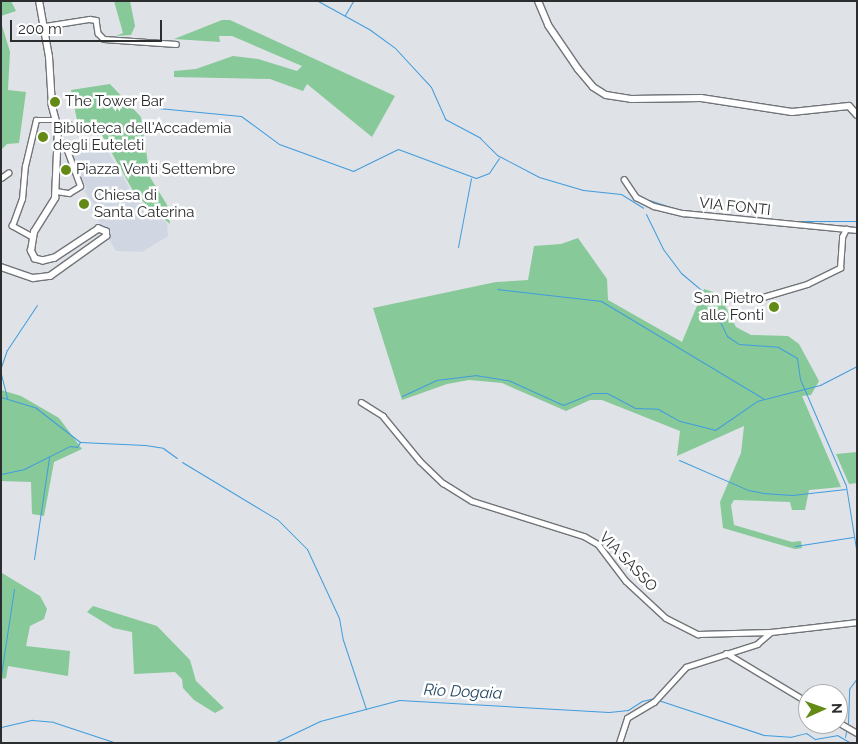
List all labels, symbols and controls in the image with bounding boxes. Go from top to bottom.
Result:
scale bar [12,10,165,42]
text: 200 m [18,20,62,38]
place label: The Tower Bar [65,93,165,111]
marker: The Tower Bar [49,96,61,108]
place label: Biblioteca dell'Accademia degli Euteleti [53,119,232,154]
marker: Biblioteca dell'Accademia degli Euteleti [37,131,49,143]
place label: Piazza Venti Settembre [76,161,236,179]
marker: Piazza Venti Settembre [60,164,72,176]
place label: Chiesa di Santa Caterina [94,186,195,221]
street label: VIA FONTI [698,194,772,220]
marker: Chiesa di Santa Caterina [78,198,90,210]
place label: San Pietro alle Fonti [694,289,764,324]
marker: San Pietro alle Fonti [768,301,780,313]
street label: VIA SASSO [595,528,661,596]
water label: Rio Dogaia [423,680,503,704]
north arrow [798,684,848,734]
text: N [829,703,845,714]

